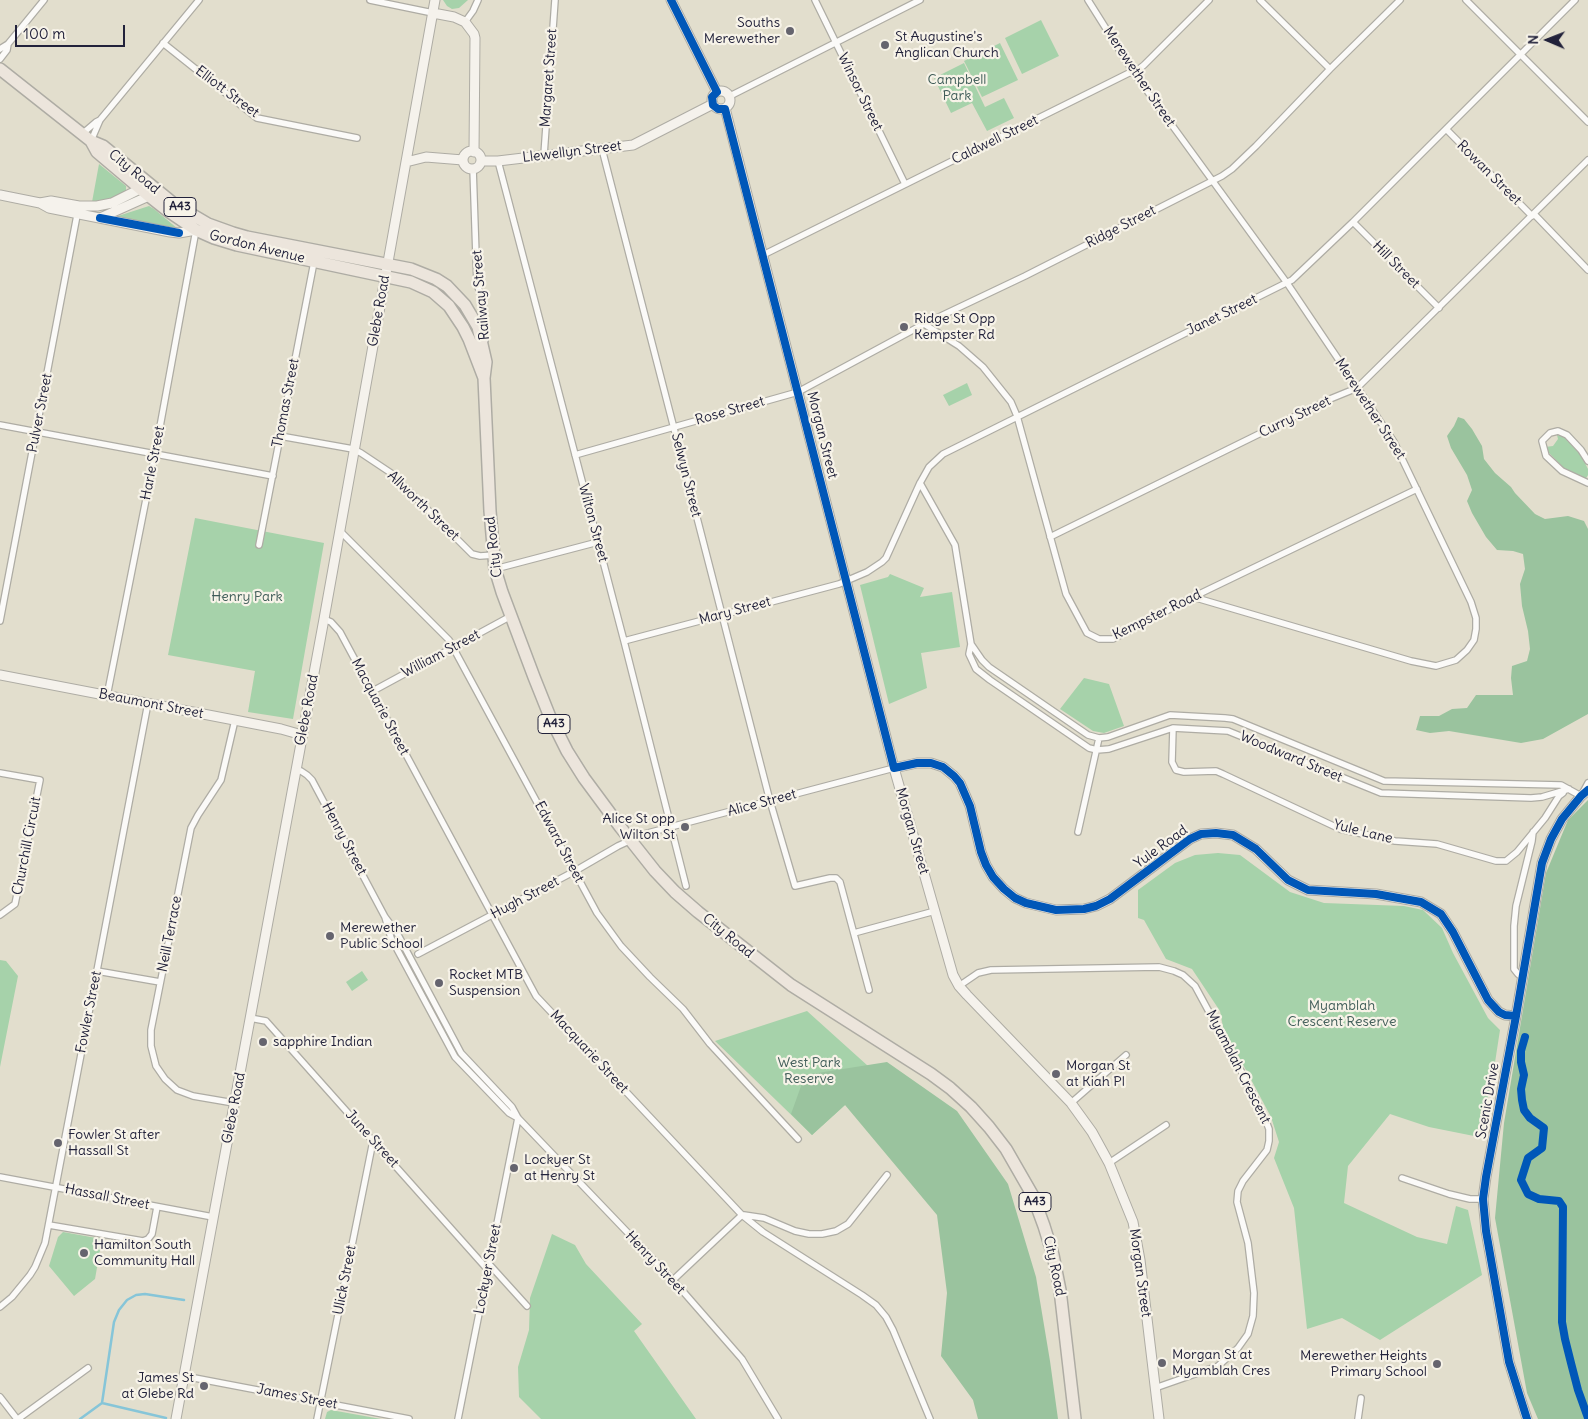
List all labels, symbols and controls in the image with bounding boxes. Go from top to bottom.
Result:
scale bar [18,15,128,47]
place label: Souths Merewether [704,15,780,48]
north arrow [1523,15,1573,65]
text: 100 m [23,24,65,43]
street label: Merewether Street [1099,24,1179,130]
marker: Souths Merewether [784,25,796,37]
street label: Margaret Street [537,28,561,128]
place label: St Augustine's Anglican Church [895,29,999,62]
text: N [1524,35,1542,45]
marker: St Augustine's Anglican Church [879,39,891,51]
street label: Winsor Street [834,50,886,134]
street label: Elliott Street [192,63,262,121]
park label: Campbell Park [928,72,986,104]
street label: Caldwell Street [949,112,1041,168]
street label: Rowan Street [1453,137,1525,209]
street label: Llewellyn Street [521,138,623,166]
street label: City Road [105,146,163,198]
road number: A43 [164,198,196,216]
street label: Ridge Street [1083,202,1159,252]
street label: Gordon Avenue [207,227,307,267]
street label: Hill Street [1369,238,1423,292]
street label: Railway Street [469,249,493,341]
street label: Glebe Road [364,274,394,348]
street label: Janet Street [1184,291,1260,339]
place label: Ridge St Opp Kempster Rd [914,311,995,344]
marker: Ridge St Opp Kempster Rd [898,321,910,333]
street label: Merewether Street [1331,355,1409,463]
street label: Thomas Street [269,357,303,449]
street label: Pulver Street [24,372,56,454]
street label: Morgan Street [803,390,841,480]
street label: Rose Street [693,393,767,429]
street label: Curry Street [1257,393,1333,441]
street label: Harle Street [138,425,168,501]
street label: Selwyn Street [667,431,705,519]
street label: Allworth Street [384,468,462,544]
street label: Wilton Street [574,482,612,564]
street label: City Road [482,516,506,578]
street label: Kempster Road [1110,586,1204,644]
park label: Henry Park [211,589,283,605]
street label: Mary Street [697,593,773,629]
street label: William Street [399,626,483,682]
street label: Macquarie Street [347,656,413,758]
street label: Glebe Road [292,673,322,747]
street label: Beaumont Street [97,686,205,722]
road number: A43 [538,714,570,734]
street label: Woodward Street [1237,728,1345,786]
street label: Alice Street [726,786,798,820]
street label: Morgan Street [892,786,932,876]
street label: Churchill Circuit [9,795,45,897]
street label: Edward Street [531,798,587,886]
street label: Henry Street [318,800,370,878]
place label: Alice St opp Wilton St [603,811,675,844]
street label: Yule Lane [1332,817,1394,847]
marker: Alice St opp Wilton St [679,821,691,833]
street label: Yule Road [1131,822,1191,872]
street label: Hugh Street [488,873,562,923]
street label: Neill Terrace [154,894,186,974]
street label: City Road [699,910,757,962]
place label: Merewether Public School [340,920,423,952]
marker: Merewether Public School [324,930,336,942]
place label: Rocket MTB Suspension [449,967,523,1000]
street label: Fowler Street [73,970,105,1054]
marker: Rocket MTB Suspension [433,977,445,989]
park label: Myamblah Crescent Reserve [1288,998,1396,1030]
street label: Macquarie Street [546,1007,632,1097]
street label: Myamblah Crescent [1202,1007,1274,1127]
place label: sapphire Indian [273,1034,372,1050]
marker: sapphire Indian [257,1036,269,1048]
park label: West Park Reserve [777,1055,841,1088]
place label: Morgan St at Kiah Pl [1066,1058,1130,1090]
street label: Scenic Drive [1473,1062,1503,1140]
marker: Morgan St at Kiah Pl [1050,1068,1062,1080]
street label: Glebe Road [219,1071,249,1145]
street label: June Street [342,1107,402,1171]
place label: Fowler St after Hassall St [68,1127,160,1160]
marker: Fowler St after Hassall St [52,1137,64,1149]
place label: Lockyer St at Henry St [524,1152,595,1184]
marker: Lockyer St at Henry St [508,1162,520,1174]
street label: Hassall Street [63,1181,151,1213]
road number: A43 [1019,1192,1051,1212]
street label: Lockyer Street [471,1222,505,1316]
street label: Henry Street [622,1228,688,1298]
street label: Morgan Street [1125,1228,1155,1318]
street label: City Road [1039,1234,1069,1298]
place label: Hamilton South Community Hall [94,1237,195,1270]
street label: Ulick Street [330,1244,360,1316]
marker: Hamilton South Community Hall [78,1247,90,1259]
place label: Morgan St at Myamblah Cres [1172,1347,1270,1380]
place label: Merewether Heights Primary School [1300,1348,1427,1380]
marker: Morgan St at Myamblah Cres [1156,1357,1168,1369]
marker: Merewether Heights Primary School [1431,1358,1443,1370]
place label: James St at Glebe Rd [121,1370,194,1402]
marker: James St at Glebe Rd [198,1380,210,1392]
street label: James Street [255,1381,339,1413]

